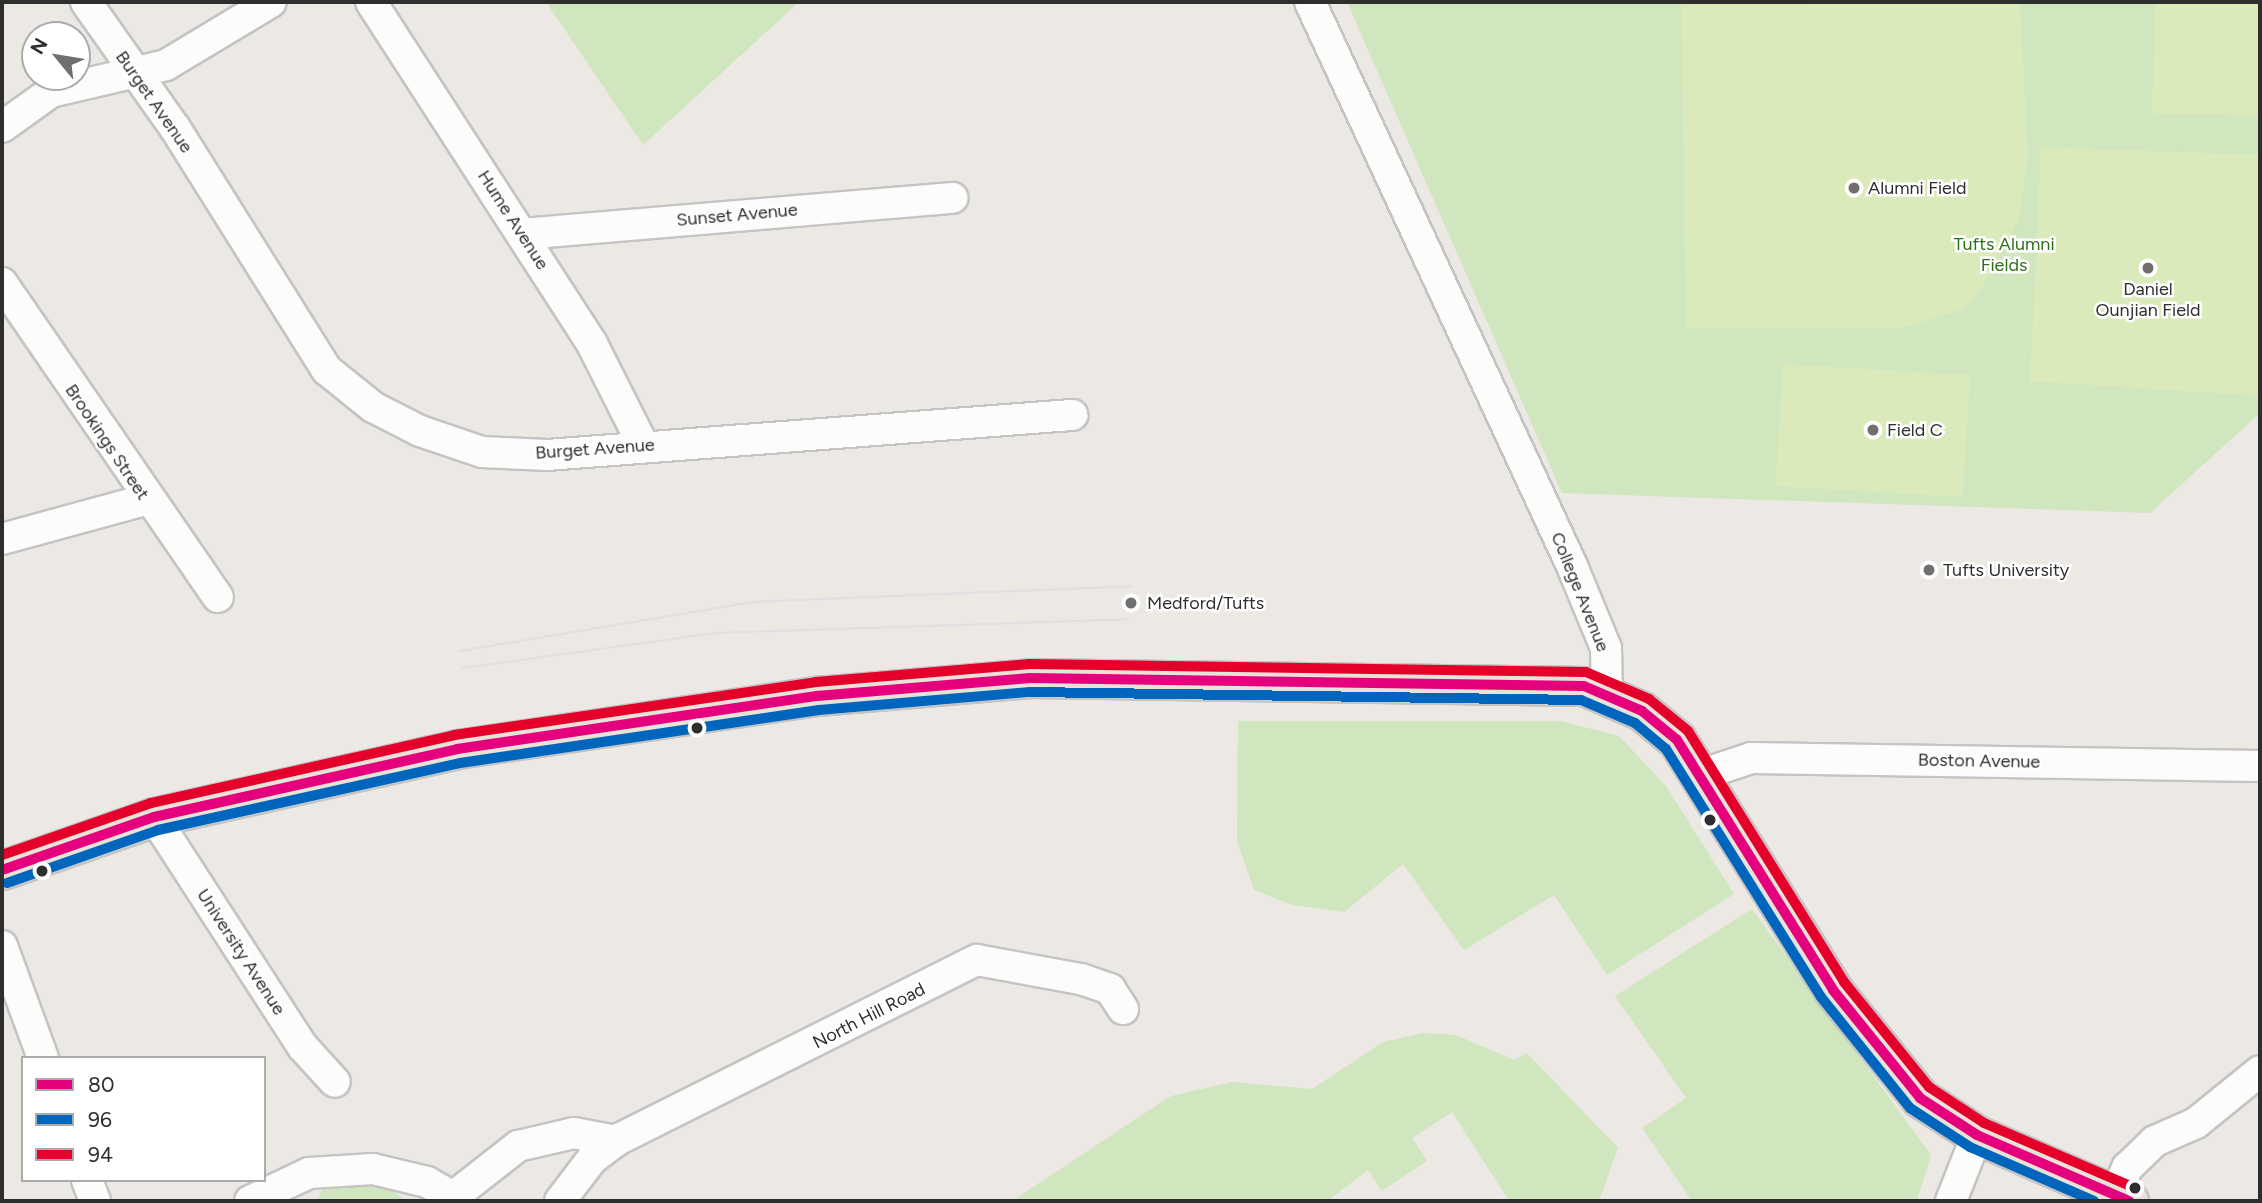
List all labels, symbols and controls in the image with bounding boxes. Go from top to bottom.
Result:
north arrow [21,21,91,91]
text: N [25,34,53,58]
street label: Burget Avenue [111,47,197,157]
street label: Hume Avenue [473,166,553,274]
place label: Alumni Field [1868,177,1966,199]
marker: Alumni Field [1846,180,1862,196]
street label: Sunset Avenue [676,199,798,231]
park label: Tufts Alumni Fields [1953,234,2055,276]
marker: Daniel Ounjian Field [2140,260,2156,276]
place label: Daniel Ounjian Field [2095,279,2201,322]
street label: Brookings Street [60,380,154,504]
place label: Field C [1887,419,1943,441]
marker: Field C [1865,422,1881,438]
street label: Burget Avenue [535,434,655,464]
street label: College Avenue [1546,529,1614,655]
place label: Tufts University [1943,559,2069,581]
marker: Tufts University [1921,562,1937,578]
place label: Medford/Tufts [1147,592,1264,614]
marker: Medford/Tufts [1121,593,1141,613]
unlabelled marker [690,721,704,735]
street label: Boston Avenue [1918,749,2040,773]
unlabelled marker [1703,813,1717,827]
unlabelled marker [35,864,49,878]
street label: University Avenue [192,885,290,1019]
street label: North Hill Road [809,978,929,1054]
legend [21,1056,266,1182]
text: 80 [88,1072,114,1097]
text: 96 [88,1107,112,1132]
text: 94 [88,1142,113,1167]
unlabelled marker [2128,1181,2142,1195]

